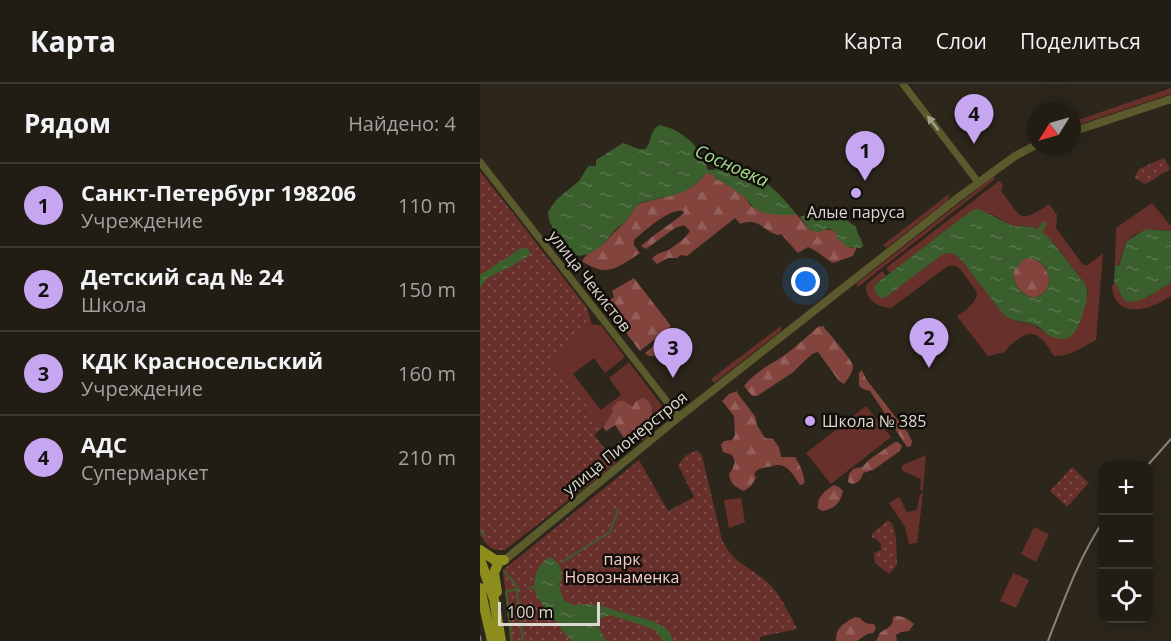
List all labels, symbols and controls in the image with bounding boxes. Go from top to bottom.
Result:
text: Карта [30,22,116,60]
text: Карта [844,27,903,55]
text: Слои [936,27,987,55]
text: Поделиться [1020,27,1141,55]
pin: 4 [954,94,994,144]
north arrow [1027,102,1081,156]
text: Рядом [24,105,111,141]
text: Найдено: 4 [348,110,456,137]
one-way arrow [928,116,940,131]
pin: 1 [846,132,884,181]
water label: Сосновка [691,138,773,192]
text: Санкт-Петербург 198206 [81,177,356,207]
marker: Алые паруса [849,186,863,200]
text: 1 [38,192,49,219]
text: 110 m [398,192,456,219]
place label: Алые паруса [807,201,905,223]
text: Учреждение [81,207,203,234]
street label: улица Чекистов [543,226,637,336]
text: Детский сад № 24 [81,261,284,291]
your location [791,267,820,296]
text: 2 [38,276,49,303]
text: 150 m [398,276,456,303]
text: Школа [81,291,147,318]
pin: 2 [910,318,948,368]
pin: 3 [654,328,692,378]
text: КДК Красносельский [81,345,323,375]
text: 3 [38,360,49,387]
text: 160 m [398,360,456,387]
text: Учреждение [81,375,203,402]
street label: улица Пионерстроя [558,386,692,500]
place label: Школа № 385 [822,410,927,432]
marker: Школа № 385 [803,414,817,428]
text: АДС [81,429,127,459]
text: 4 [38,444,49,471]
text: 210 m [398,444,456,471]
text: Супермаркет [81,459,208,486]
map controls [1099,461,1153,623]
button: + [1099,461,1153,515]
button: − [1099,515,1153,569]
park label: парк Новознаменка [565,548,679,588]
button: locate [1099,569,1153,623]
scale bar [498,599,600,626]
text: 100 m [507,601,553,623]

